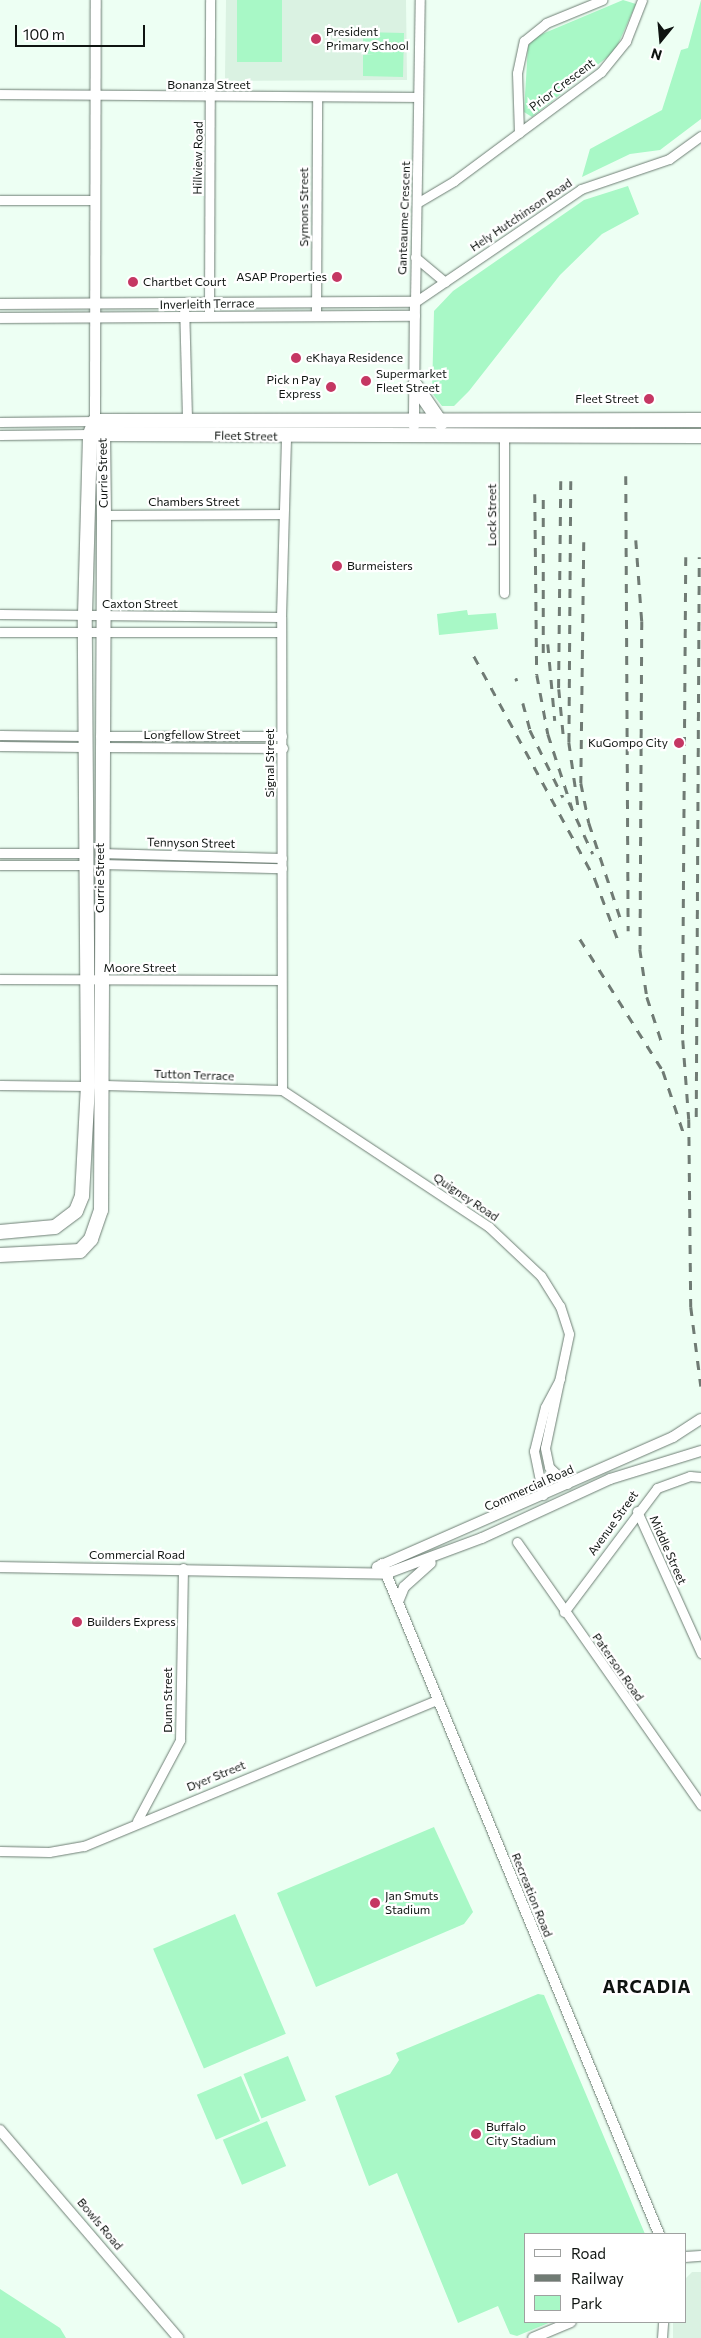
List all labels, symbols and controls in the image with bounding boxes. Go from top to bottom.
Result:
scale bar [18,15,148,47]
north arrow [636,15,686,65]
text: 100 m [23,25,65,43]
place label: President Primary School [326,25,409,53]
marker: President Primary School [310,33,322,45]
text: N [649,45,664,64]
street label: Prior Crescent [526,56,598,114]
street label: Bonanza Street [167,78,251,92]
street label: Hillview Road [190,121,206,195]
street label: Ganteaume Crescent [395,161,413,275]
street label: Symons Street [297,167,311,247]
street label: Hely Hutchinson Road [467,175,575,255]
place label: ASAP Properties [236,270,327,284]
marker: ASAP Properties [331,271,343,283]
place label: Chartbet Court [143,275,226,289]
marker: Chartbet Court [127,276,139,288]
street label: Inverleith Terrace [159,296,255,312]
place label: eKhaya Residence [306,351,403,365]
marker: eKhaya Residence [290,352,302,364]
place label: Supermarket Fleet Street [376,367,447,395]
place label: Pick n Pay Express [267,373,321,401]
marker: Supermarket Fleet Street [360,375,372,387]
marker: Pick n Pay Express [325,381,337,393]
place label: Fleet Street [575,392,639,406]
marker: Fleet Street [643,393,655,405]
street label: Fleet Street [214,428,278,444]
street label: Currie Street [95,438,111,508]
street label: Lock Street [485,484,499,546]
street label: Chambers Street [148,495,240,509]
place label: Burmeisters [347,559,413,573]
marker: Burmeisters [331,560,343,572]
street label: Caxton Street [102,597,178,611]
street label: Longfellow Street [143,728,241,742]
street label: Signal Street [263,728,277,798]
place label: KuGompo City [588,736,668,750]
marker: KuGompo City [672,736,686,750]
street label: Tennyson Street [147,835,235,851]
street label: Currie Street [93,843,107,913]
street label: Moore Street [104,961,176,975]
street label: Tutton Terrace [153,1066,235,1084]
street label: Quigney Road [431,1170,501,1224]
street label: Commercial Road [482,1462,576,1514]
street label: Avenue Street [585,1488,641,1558]
street label: Middle Street [646,1513,690,1587]
street label: Commercial Road [89,1548,185,1562]
place label: Builders Express [87,1615,176,1629]
marker: Builders Express [71,1616,83,1628]
street label: Paterson Road [589,1630,647,1704]
street label: Dunn Street [161,1667,175,1733]
street label: Dyer Street [184,1758,248,1794]
street label: Recreation Road [509,1851,555,1939]
place label: Jan Smuts Stadium [385,1889,439,1917]
marker: Jan Smuts Stadium [369,1897,381,1909]
district label: ARCADIA [602,1975,692,1997]
place label: Buffalo City Stadium [486,2120,556,2148]
marker: Buffalo City Stadium [470,2128,482,2140]
street label: Bowls Road [74,2195,126,2253]
legend [524,2233,686,2323]
text: Road [571,2244,606,2262]
text: Railway [571,2269,624,2287]
text: Park [571,2294,602,2312]

